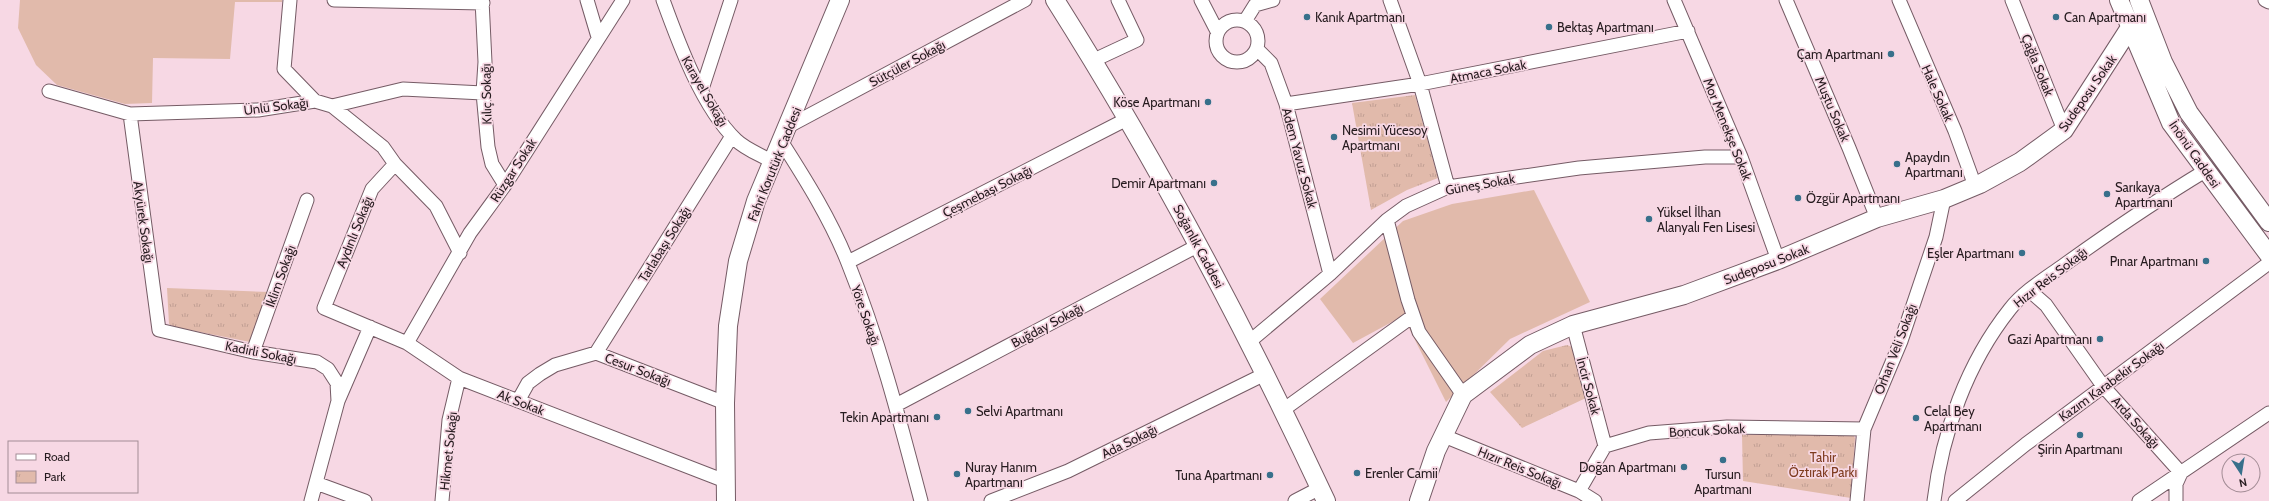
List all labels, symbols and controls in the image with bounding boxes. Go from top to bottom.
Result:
place label: Kanık Apartmanı [1315,9,1405,25]
place label: Can Apartmanı [2064,9,2146,25]
marker: Kanık Apartmanı [1302,12,1312,22]
marker: Can Apartmanı [2051,12,2061,22]
place label: Bektaş Apartmanı [1557,19,1654,35]
marker: Bektaş Apartmanı [1544,22,1554,32]
street label: Çağla Sokak [2018,32,2058,99]
street label: Sütçüler Sokağı [866,36,948,90]
place label: Çam Apartmanı [1797,46,1883,62]
marker: Çam Apartmanı [1886,49,1896,59]
street label: Sudeposu Sokak [2055,51,2120,135]
street label: Karayel Sokağı [678,53,732,129]
street label: Atmaca Sokak [1449,56,1528,86]
street label: Hale Sokak [1918,62,1958,124]
street label: Kılıç Sokağı [477,63,495,125]
street label: Muştu Sokak [1812,74,1854,144]
street label: Mor Menekşe Sokak [1700,76,1756,183]
street label: Ünlü Sokağı [243,94,309,118]
place label: Köse Apartmanı [1113,94,1200,110]
marker: Köse Apartmanı [1203,97,1213,107]
street label: Fahri Korutürk Caddesi [744,105,804,223]
street label: Adem Yavuz Sokak [1279,106,1321,210]
street label: İnönü Caddesi [2166,117,2224,191]
place label: Nesimi Yücesoy Apartmanı [1342,122,1428,153]
marker: Nesimi Yücesoy Apartmanı [1329,132,1339,142]
street label: Rüzgar Sokak [486,135,540,205]
place label: Apaydın Apartmanı [1905,149,1963,180]
marker: Apaydın Apartmanı [1892,159,1902,169]
street label: Çeşmebaşı Sokağı [940,162,1034,220]
street label: Güneş Sokak [1444,170,1516,198]
place label: Demir Apartmanı [1111,175,1206,191]
marker: Demir Apartmanı [1209,178,1219,188]
place label: Sarıkaya Apartmanı [2115,179,2173,210]
street label: Akyürek Sokağı [130,180,158,264]
marker: Sarıkaya Apartmanı [2102,189,2112,199]
place label: Özgür Apartmanı [1806,190,1900,206]
marker: Özgür Apartmanı [1793,193,1803,203]
street label: Aydınlı Sokağı [332,194,376,270]
street label: Soğanlık Caddesi [1170,201,1228,291]
street label: Tarlabaşı Sokağı [634,203,694,285]
place label: Yüksel İlhan Alanyalı Fen Lisesi [1656,204,1755,235]
marker: Yüksel İlhan Alanyalı Fen Lisesi [1644,214,1654,224]
street label: Sudeposu Sokak [1721,240,1811,288]
street label: İklim Sokağı [261,243,299,309]
street label: Hızır Reis Sokağı [2010,243,2090,311]
place label: Eşler Apartmanı [1927,245,2014,261]
marker: Eşler Apartmanı [2017,248,2027,258]
place label: Pınar Apartmanı [2110,253,2198,269]
marker: Pınar Apartmanı [2201,256,2211,266]
street label: Yöre Sokağı [848,282,884,347]
street label: Buğday Sokağı [1008,299,1086,351]
street label: Orhan Veli Sokağı [1870,301,1920,397]
place label: Gazi Apartmanı [2008,331,2092,347]
marker: Gazi Apartmanı [2095,334,2105,344]
street label: Kadirli Sokağı [224,337,298,367]
street label: Kazım Karabekir Sokağı [2055,337,2167,425]
street label: Cesur Sokağı [603,349,673,389]
street label: İncir Sokak [1574,356,1604,417]
street label: Ak Sokak [495,386,547,418]
street label: Arda Sokağı [2109,393,2163,451]
place label: Selvi Apartmanı [976,403,1063,419]
place label: Celal Bey Apartmanı [1924,403,1982,434]
marker: Selvi Apartmanı [963,406,973,416]
place label: Tekin Apartmanı [840,409,929,425]
street label: Hikmet Sokağı [436,411,460,491]
marker: Tekin Apartmanı [932,412,942,422]
marker: Celal Bey Apartmanı [1911,413,1921,423]
street label: Boncuk Sokak [1669,420,1746,440]
street label: Ada Sokağı [1098,421,1160,461]
marker: Şirin Apartmanı [2075,430,2085,440]
legend [8,441,138,493]
place label: Şirin Apartmanı [2037,441,2123,457]
street label: Hızır Reis Sokağı [1476,443,1564,491]
text: Road [44,449,70,464]
park label: Tahir Öztırak Parkı [1789,449,1857,480]
north arrow [2221,453,2261,493]
marker: Tursun Apartmanı [1718,455,1728,465]
place label: Nuray Hanım Apartmanı [965,459,1037,490]
place label: Doğan Apartmanı [1579,459,1676,475]
marker: Doğan Apartmanı [1679,462,1689,472]
place label: Erenler Camii [1365,465,1438,481]
place label: Tursun Apartmanı [1694,466,1752,497]
place label: Tuna Apartmanı [1175,467,1262,483]
marker: Erenler Camii [1352,468,1362,478]
text: Park [44,469,66,484]
marker: Nuray Hanım Apartmanı [952,469,962,479]
marker: Tuna Apartmanı [1265,470,1275,480]
text: N [2238,475,2248,490]

